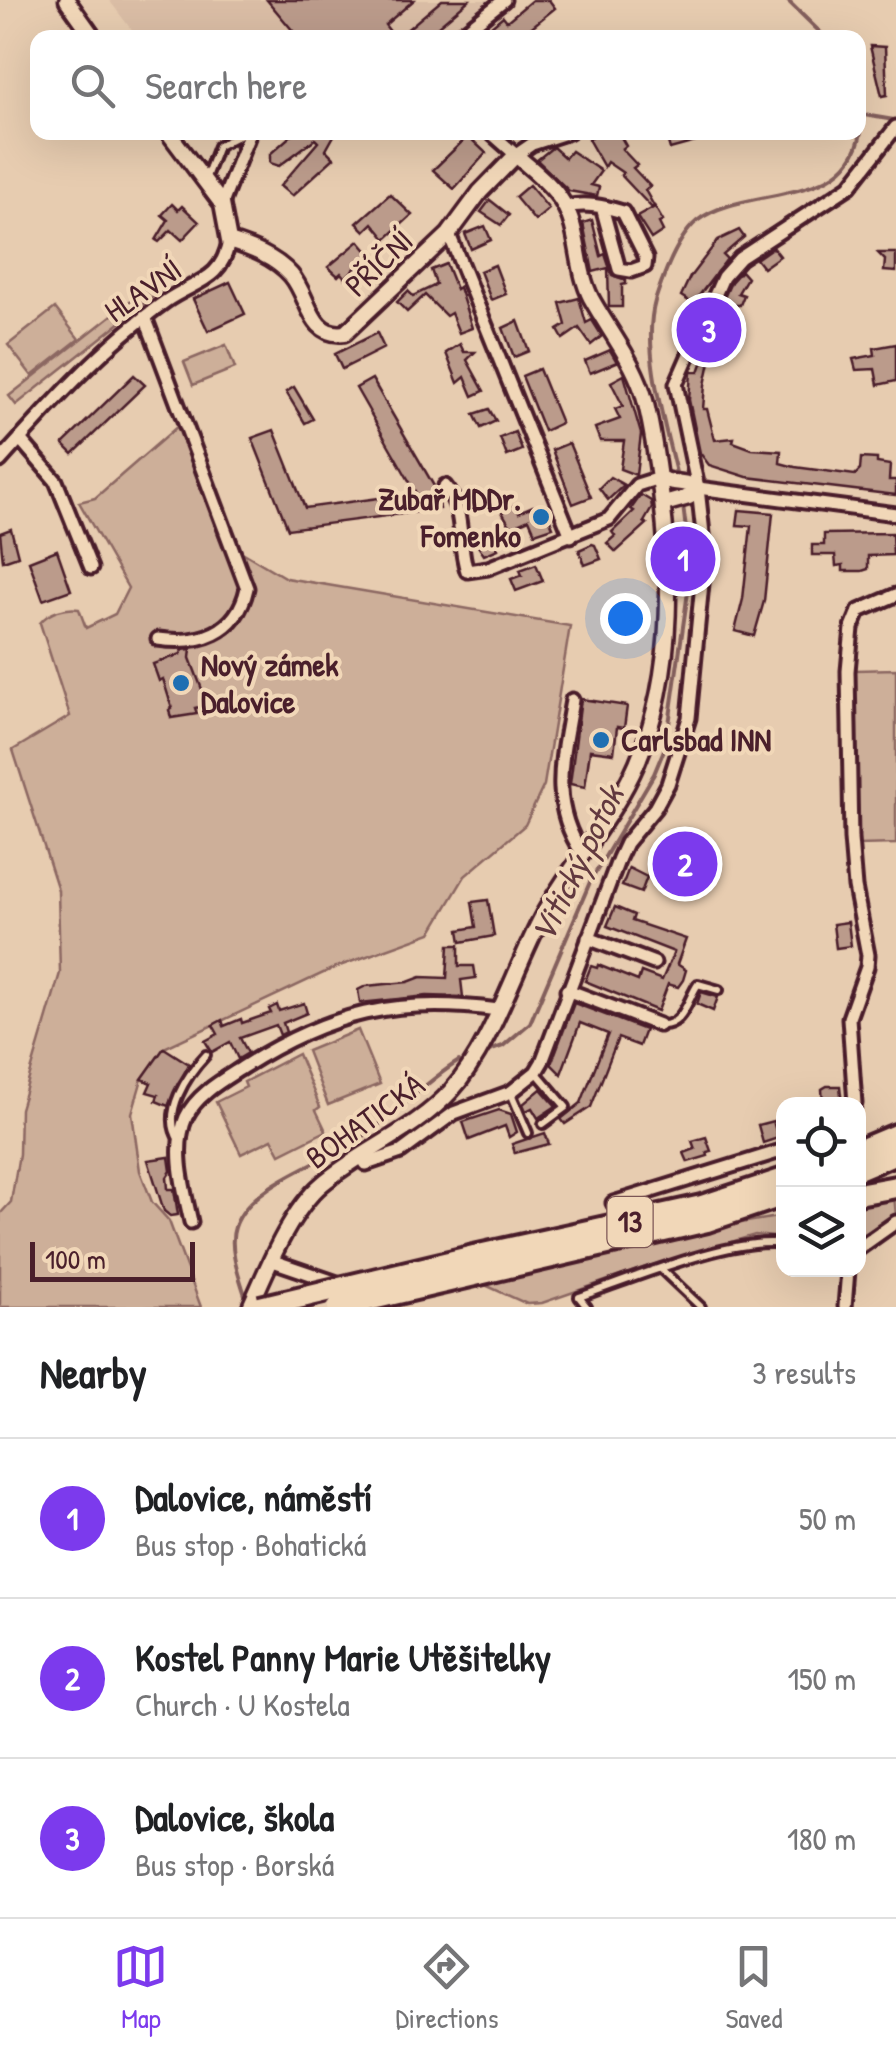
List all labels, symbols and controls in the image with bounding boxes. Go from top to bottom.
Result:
search box [30,30,866,140]
icon: search [65,58,120,113]
text: Search here [145,59,307,111]
street label: PŘÍČNÍ [335,220,422,306]
street label: HLAVNÍ [96,248,190,332]
pin: 3 [676,292,742,368]
place label: Zubař MDDr. Fomenko [378,477,521,557]
marker: Zubař MDDr. Fomenko [530,506,552,528]
pin: 1 [650,522,716,596]
your location [600,593,651,644]
place label: Nový zámek Dalovice [201,643,339,723]
marker: Nový zámek Dalovice [170,672,192,694]
place label: Carlsbad INN [621,718,771,761]
marker: Carlsbad INN [590,729,612,751]
water label: Vitický potok [519,775,636,950]
pin: 2 [652,826,718,902]
street label: BOHATICKÁ [297,1063,433,1178]
map controls [776,1097,866,1277]
button: locate [776,1097,866,1187]
button: layers [776,1187,866,1277]
road number: 13 [608,1197,652,1247]
scale bar [30,1237,195,1282]
text: 100 m [45,1240,106,1278]
text: Nearby [40,1344,147,1401]
text: 3 results [752,1351,856,1394]
text: Dalovice, náměstí [135,1471,373,1523]
text: 1 [67,1497,78,1540]
text: 50 m [799,1497,856,1540]
text: Bus stop · Bohatická [135,1523,366,1566]
text: Kostel Panny Marie Utěšitelky [135,1631,551,1683]
text: 2 [65,1657,80,1700]
text: 150 m [787,1657,856,1700]
text: Church · U Kostela [135,1683,350,1726]
text: Dalovice, škola [135,1791,334,1843]
text: 3 [65,1817,80,1860]
text: 180 m [787,1817,856,1860]
text: Bus stop · Borská [135,1843,334,1886]
tab: Map [113,1939,168,2037]
tab: Directions [395,1939,498,2037]
tab: Saved [725,1939,783,2037]

